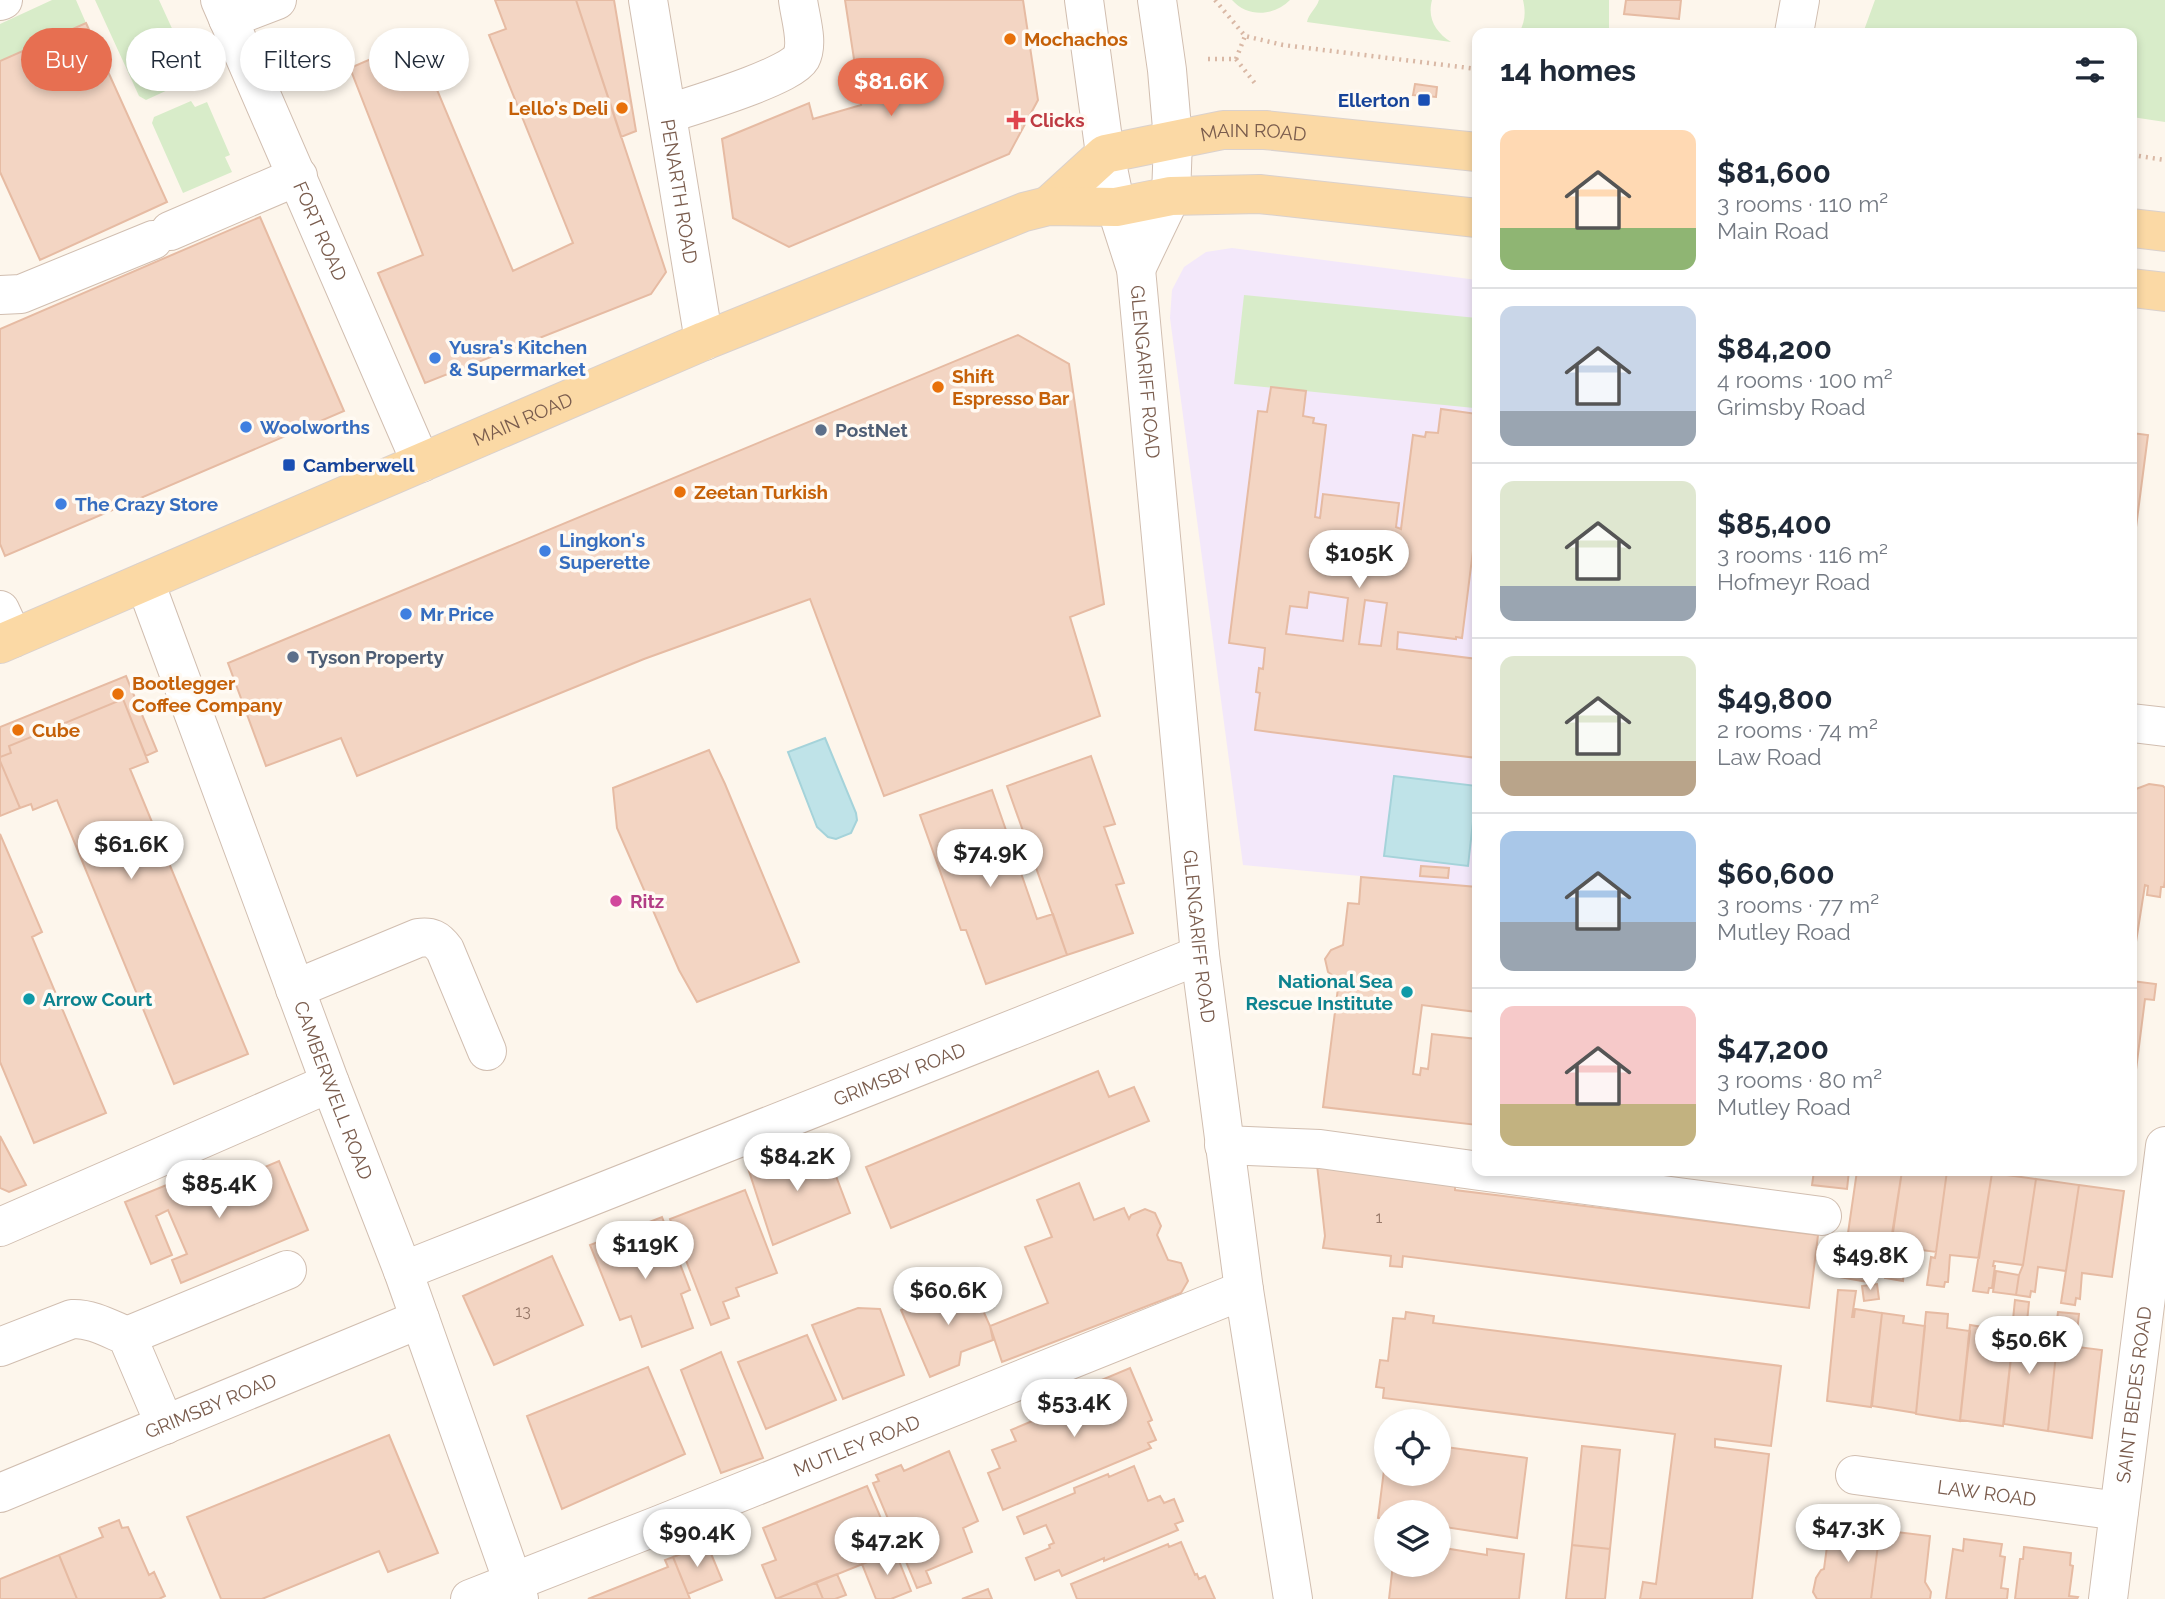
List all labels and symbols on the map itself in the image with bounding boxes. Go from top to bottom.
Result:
place label: Mochachos [1024,28,1128,50]
marker: Mochachos [1002,31,1018,47]
pin: $81.6K [834,58,948,118]
place label: Ellerton [1338,89,1410,111]
marker: Ellerton [1416,92,1432,108]
place label: Lello's Deli [508,97,608,119]
marker: Lello's Deli [614,100,630,116]
place label: Clicks [1030,109,1085,131]
marker: Clicks [1008,112,1024,128]
street label: PENARTH ROAD [657,117,702,265]
street label: MAIN ROAD [1198,119,1308,145]
street label: FORT ROAD [289,178,352,284]
street label: GLENGARIFF ROAD [1127,284,1165,460]
place label: Yusra's Kitchen & Supermarket [449,336,587,380]
marker: Yusra's Kitchen & Supermarket [427,350,443,366]
place label: Shift Espresso Bar [952,365,1070,409]
marker: Shift Espresso Bar [930,379,946,395]
street label: MAIN ROAD [469,388,576,450]
place label: Woolworths [260,416,370,438]
marker: Woolworths [238,419,254,435]
place label: PostNet [835,419,908,441]
marker: PostNet [813,422,829,438]
place label: Camberwell [303,454,415,476]
marker: Camberwell [281,457,297,473]
place label: Zeetan Turkish [694,481,828,503]
marker: Zeetan Turkish [672,484,688,500]
place label: The Crazy Store [75,493,218,515]
marker: The Crazy Store [53,496,69,512]
place label: Lingkon's Superette [559,529,650,573]
pin: $105K [1310,530,1408,590]
marker: Lingkon's Superette [537,543,553,559]
place label: Mr Price [420,603,494,625]
marker: Mr Price [398,606,414,622]
place label: Tyson Property [307,646,445,668]
marker: Tyson Property [285,649,301,665]
place label: Bootlegger Coffee Company [132,672,283,716]
marker: Bootlegger Coffee Company [110,686,126,702]
place label: Cube [32,719,80,741]
marker: Cube [10,722,26,738]
pin: $61.6K [74,822,188,881]
pin: $74.9K [933,830,1047,889]
street label: GLENGARIFF ROAD [1179,849,1220,1024]
place label: Ritz [630,890,664,912]
marker: Ritz [608,893,624,909]
place label: National Sea Rescue Institute [1246,970,1393,1014]
marker: National Sea Rescue Institute [1399,984,1415,1000]
place label: Arrow Court [43,988,153,1010]
marker: Arrow Court [21,991,37,1007]
street label: CAMBERWELL ROAD [290,998,377,1183]
street label: GRIMSBY ROAD [830,1038,969,1110]
pin: $84.2K [740,1134,854,1193]
pin: $85.4K [162,1160,276,1220]
house number: 1 [1376,1208,1383,1227]
pin: $119K [596,1222,694,1281]
pin: $49.8K [1813,1232,1927,1292]
pin: $60.6K [891,1268,1005,1327]
house number: 13 [515,1302,531,1321]
street label: SAINT BEDES ROAD [2112,1305,2156,1484]
pin: $50.6K [1972,1316,2086,1376]
street label: GRIMSBY ROAD [142,1369,280,1443]
pin: $53.4K [1017,1380,1131,1439]
street label: MUTLEY ROAD [790,1410,923,1481]
street label: LAW ROAD [1936,1475,2038,1511]
pin: $47.3K [1791,1504,1905,1564]
pin: $90.4K [640,1510,754,1569]
pin: $47.2K [830,1518,944,1577]

